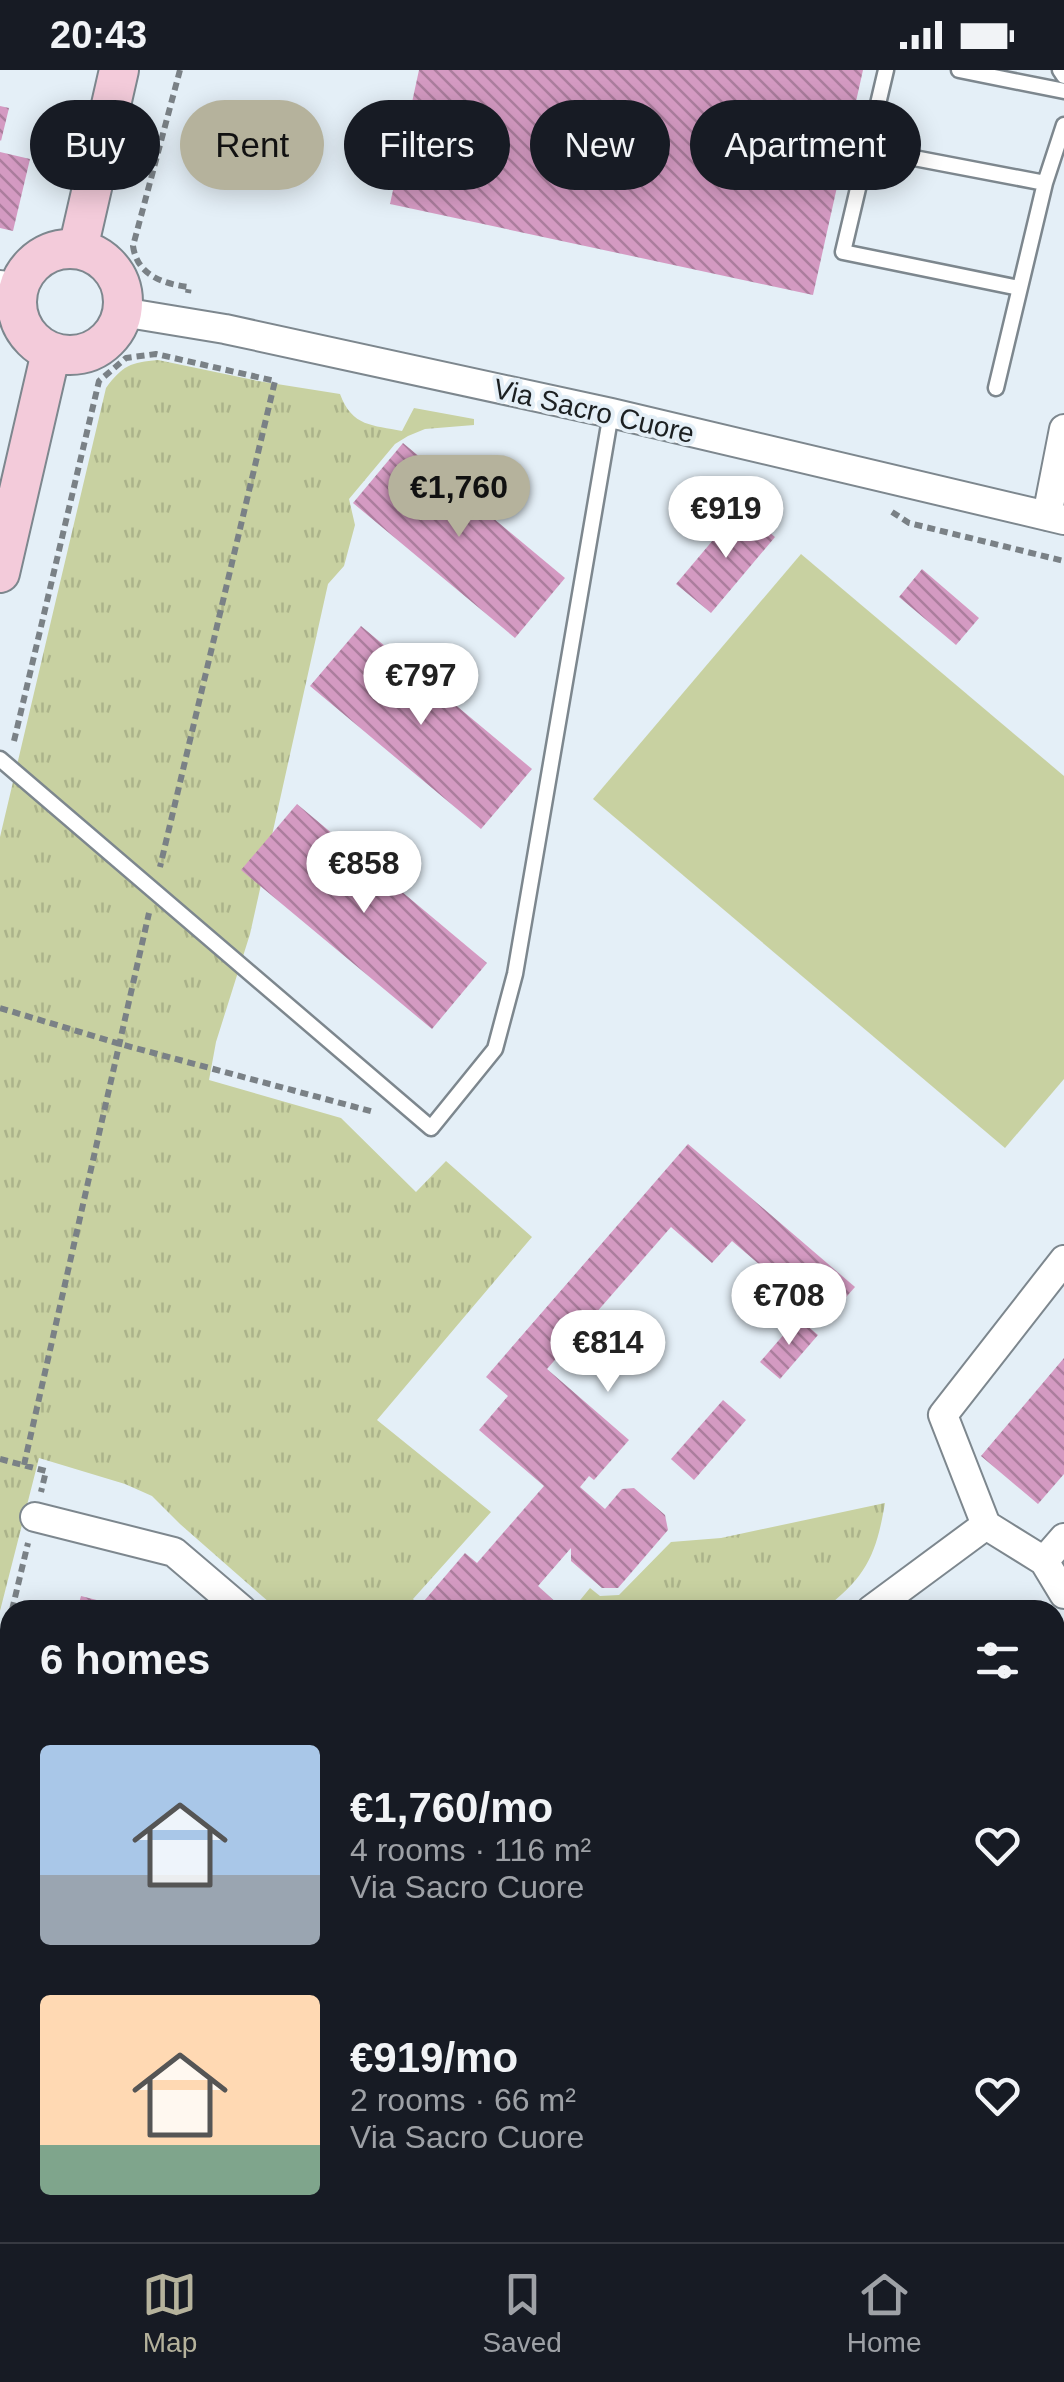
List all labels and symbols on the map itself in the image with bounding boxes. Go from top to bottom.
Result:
street label: Via Sacro Cuore [491,373,697,449]
pin: €1,760 [378,455,540,540]
pin: €919 [667,476,785,561]
pin: €797 [362,643,480,728]
pin: €858 [305,831,423,916]
pin: €708 [730,1263,848,1348]
pin: €814 [549,1310,667,1395]

